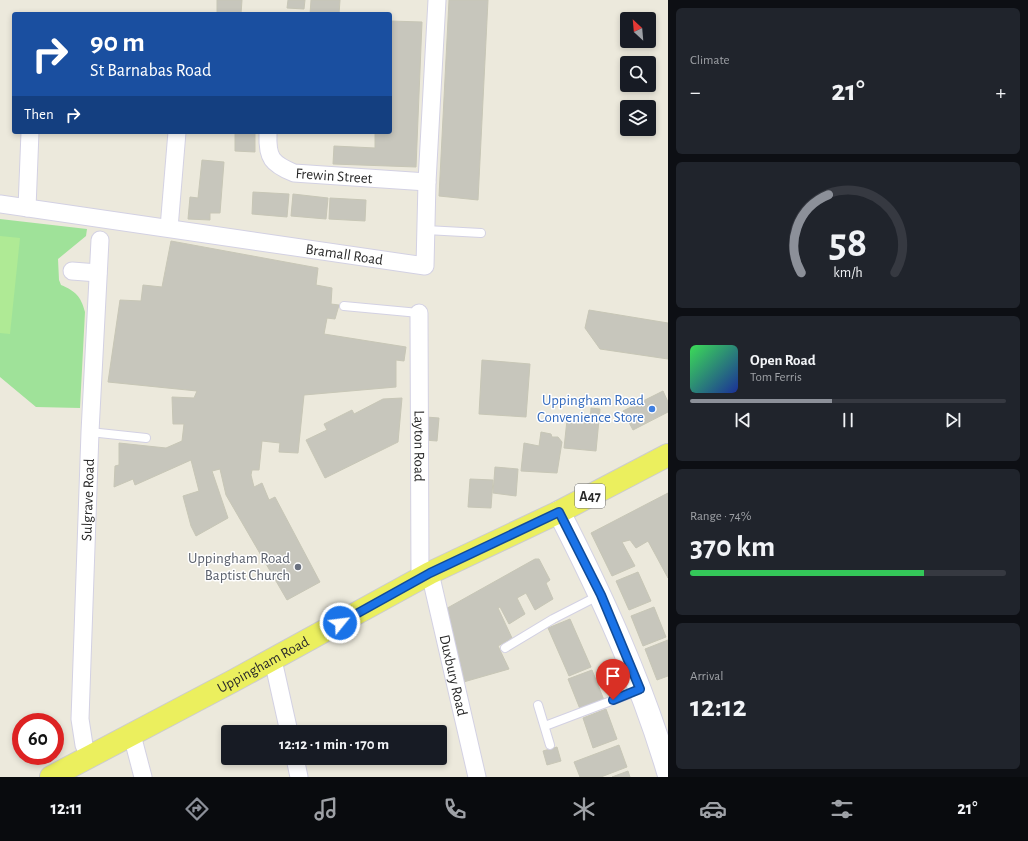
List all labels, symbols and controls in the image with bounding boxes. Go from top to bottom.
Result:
north arrow [620,12,656,48]
map controls [620,12,656,136]
icon: right [24,28,76,80]
text: 90 m [90,29,145,57]
text: Climate [690,54,729,67]
button: search [620,56,656,92]
text: St Barnabas Road [90,62,211,80]
text: 21° [831,76,865,106]
text: − [690,81,701,103]
text: + [995,81,1006,103]
button: layers [620,100,656,136]
icon: right [62,104,84,126]
text: Then [24,107,54,122]
street label: Frewin Street [295,166,373,186]
text: 58 [829,222,867,263]
street label: Bramall Road [305,242,384,268]
text: km/h [833,265,863,279]
text: Open Road [750,353,816,368]
text: Tom Ferris [750,371,802,384]
place label: Uppingham Road Convenience Store [537,393,644,425]
marker: Uppingham Road Convenience Store [647,404,657,414]
icon: previous [732,409,754,431]
icon: pause [837,409,859,431]
icon: next [942,409,964,431]
street label: Layton Road [411,410,427,482]
street label: Sulgrave Road [79,458,97,541]
road number: A47 [575,484,605,508]
text: Range · 74% [690,510,752,523]
text: 370 km [690,532,775,562]
place label: Uppingham Road Baptist Church [188,551,290,583]
marker: Uppingham Road Baptist Church [293,562,303,572]
position arrow [319,602,361,644]
street label: Duxbury Road [436,633,470,718]
street label: Uppingham Road [215,634,312,696]
pin [596,659,630,700]
icon: arrive [602,665,624,687]
text: Arrival [690,670,723,683]
text: 12:12 [690,692,747,722]
speed limit sign: 60 [12,713,64,765]
text: 12:12 · 1 min · 170 m [279,737,389,752]
icon: directions [183,795,211,823]
icon: music [312,795,340,823]
icon: phone [441,795,469,823]
icon: climate [570,795,598,823]
icon: car [699,795,727,823]
icon: filters [828,795,856,823]
text: 12:11 [50,800,83,818]
text: 21° [957,800,977,818]

